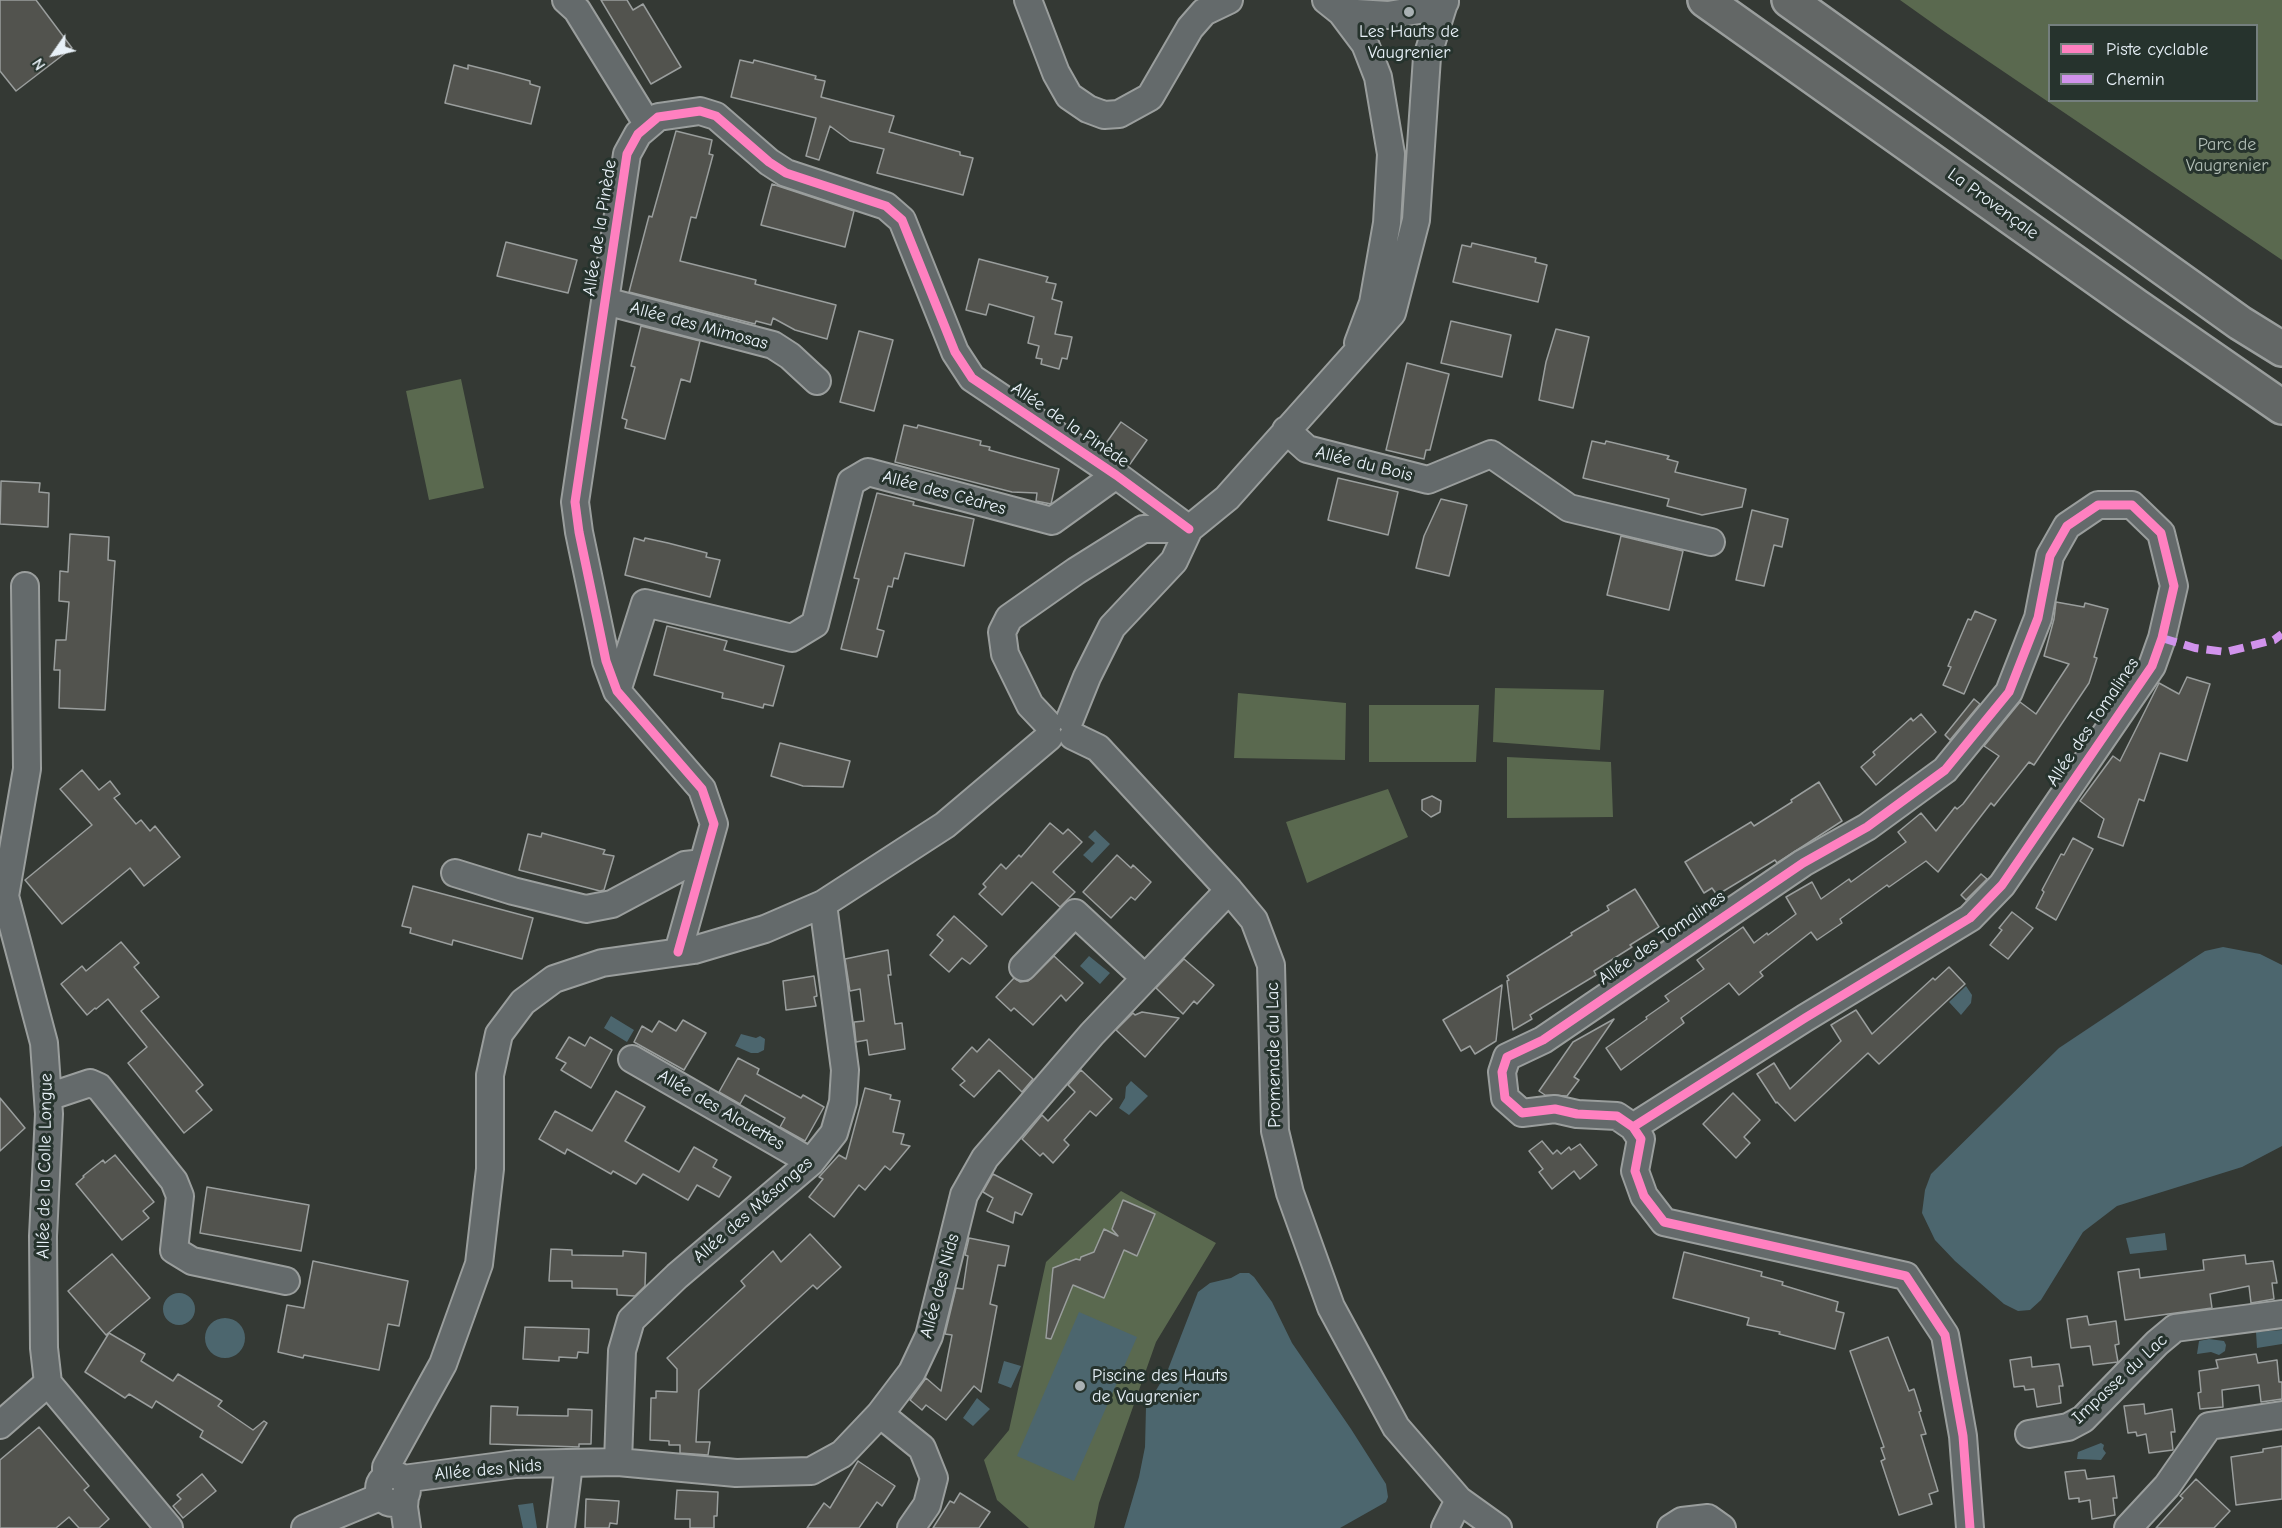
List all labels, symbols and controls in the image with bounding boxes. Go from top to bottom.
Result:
marker: Les Hauts de Vaugrenier [1402,5,1416,19]
place label: Les Hauts de Vaugrenier [1359,21,1459,63]
north arrow [24,24,84,84]
legend [2048,24,2258,102]
text: Piste cyclable [2106,39,2208,60]
text: N [29,55,49,73]
text: Chemin [2106,69,2165,90]
park label: Parc de Vaugrenier [2186,134,2268,176]
street label: Allée de la Pinède [579,158,621,298]
street label: La Provençale [1943,164,2043,244]
street label: Allée des Mimosas [628,297,770,355]
street label: Allée de la Pinède [1007,377,1133,473]
street label: Allée du Bois [1313,441,1415,487]
street label: Allée des Cèdres [880,466,1008,520]
street label: Allée des Tomalines [2042,654,2144,790]
street label: Allée des Tomalines [1594,886,1730,990]
street label: Promenade du Lac [1262,982,1286,1128]
street label: Allée des Alouettes [654,1065,788,1155]
street label: Allée de la Colle Longue [33,1073,57,1259]
street label: Allée des Mésanges [689,1152,817,1268]
street label: Allée des Nids [916,1231,964,1341]
street label: Impasse du Lac [2068,1329,2172,1429]
place label: Piscine des Hauts de Vaugrenier [1092,1365,1228,1408]
marker: Piscine des Hauts de Vaugrenier [1073,1379,1087,1393]
street label: Allée des Nids [434,1455,542,1485]

